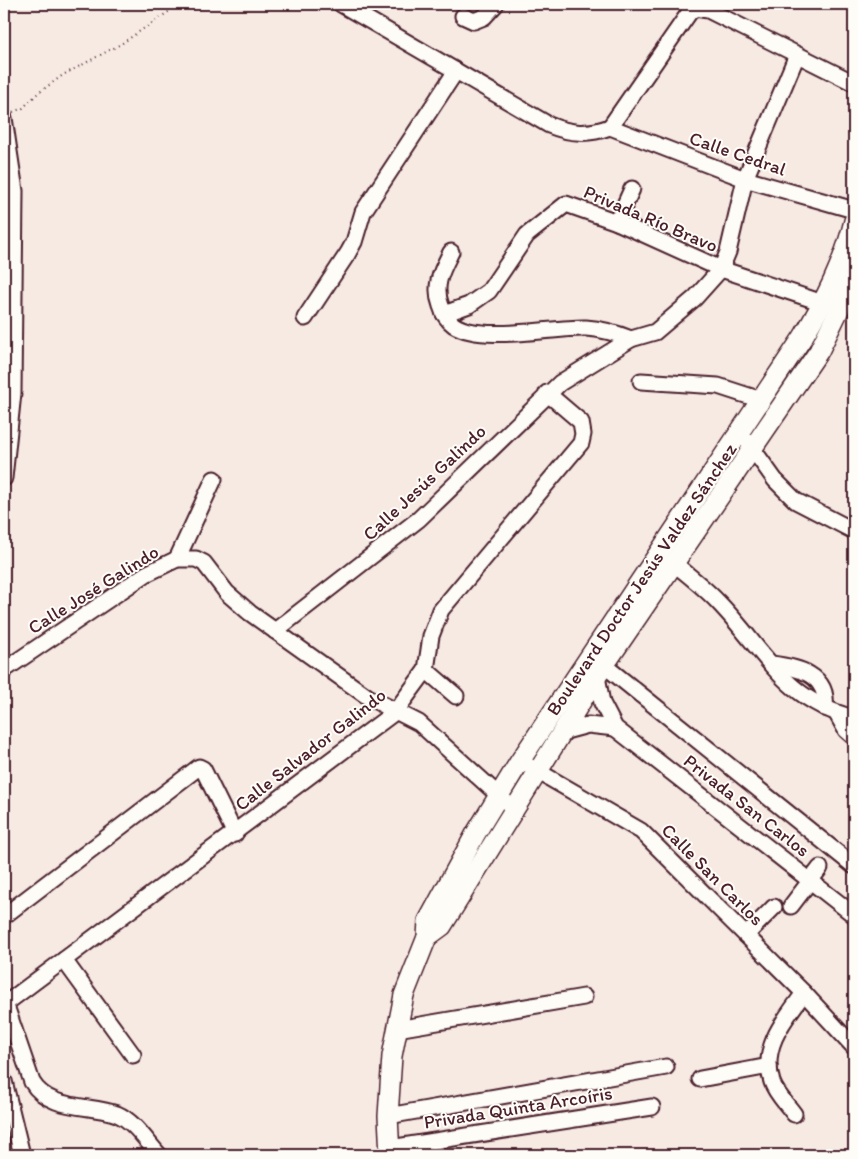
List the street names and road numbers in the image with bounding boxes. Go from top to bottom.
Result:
street label: Calle Cedral [686,126,790,181]
street label: Privada Río Bravo [580,180,721,257]
street label: Calle Jesús Galindo [358,419,491,545]
street label: Boulevard Doctor Jesús Valdez Sánchez [541,439,742,720]
street label: Calle José Galindo [24,540,163,639]
street label: Calle Salvador Galindo [230,683,391,816]
street label: Privada San Carlos [679,749,814,862]
street label: Calle San Carlos [657,818,769,930]
street label: Privada Quinta Arcoíris [422,1081,614,1134]

